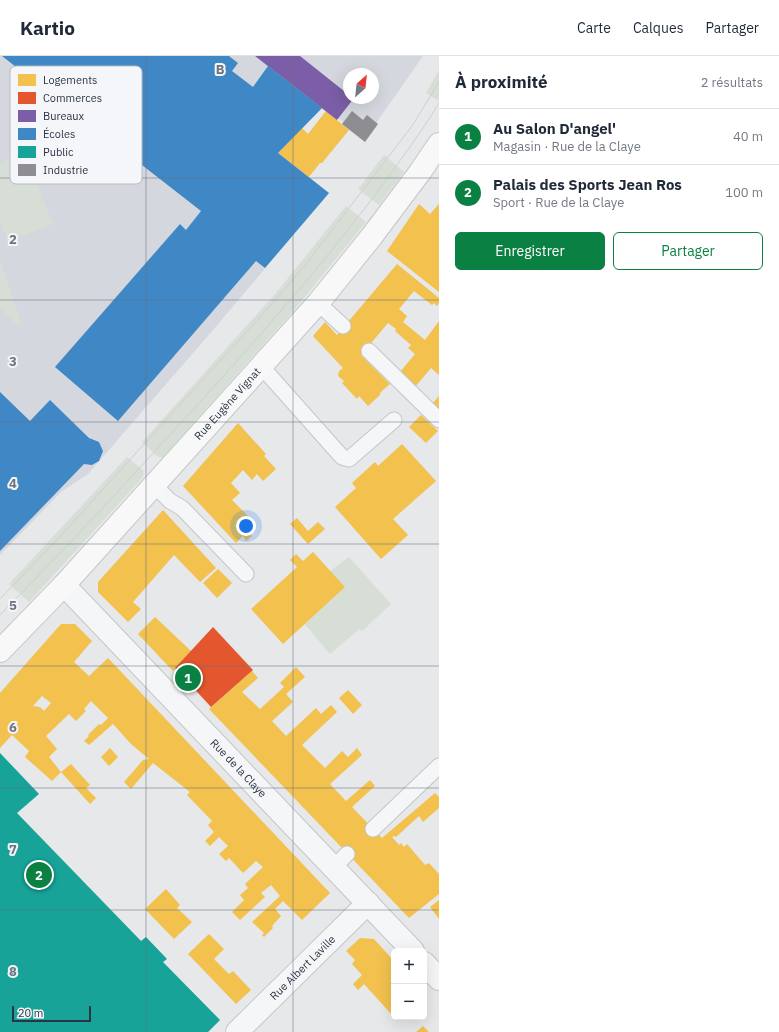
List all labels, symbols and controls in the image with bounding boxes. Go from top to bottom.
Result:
text: Kartio [20,16,75,40]
text: Carte [577,19,611,37]
text: Calques [633,19,683,37]
text: Partager [705,19,759,37]
text: B [216,61,225,78]
legend [10,66,142,184]
north arrow [343,68,379,104]
text: À proximité [455,71,548,93]
text: Logements [43,73,97,87]
text: 2 résultats [701,74,763,91]
text: Commerces [43,91,102,105]
text: Bureaux [43,109,85,123]
text: Au Salon D'angel' [493,119,616,138]
text: Écoles [43,127,75,141]
text: 1 [464,128,472,145]
text: 40 m [733,128,763,145]
text: Magasin · Rue de la Claye [493,138,641,155]
text: Public [43,145,74,159]
text: Industrie [43,163,88,177]
text: Palais des Sports Jean Ros [493,175,682,194]
text: 2 [464,184,472,201]
text: 100 m [725,184,763,201]
text: Sport · Rue de la Claye [493,194,624,211]
text: 2 [9,231,17,248]
button: Enregistrer [455,232,605,270]
button: Partager [613,232,763,270]
text: 3 [9,353,17,370]
street label: Rue Eugène Vignat [191,364,264,443]
text: 4 [9,475,17,492]
your location [236,516,256,536]
text: 5 [9,597,17,614]
pin: 1 [175,663,201,693]
text: 6 [9,719,17,736]
street label: Rue de la Claye [207,736,270,800]
text: 7 [9,841,17,858]
pin: 2 [26,860,52,890]
street label: Rue Albert Laville [267,932,338,1003]
map controls [391,948,427,1020]
button: + [391,948,427,984]
text: 8 [9,963,17,980]
button: − [391,984,427,1020]
scale bar [12,1004,91,1023]
text: 20 m [18,1006,43,1020]

